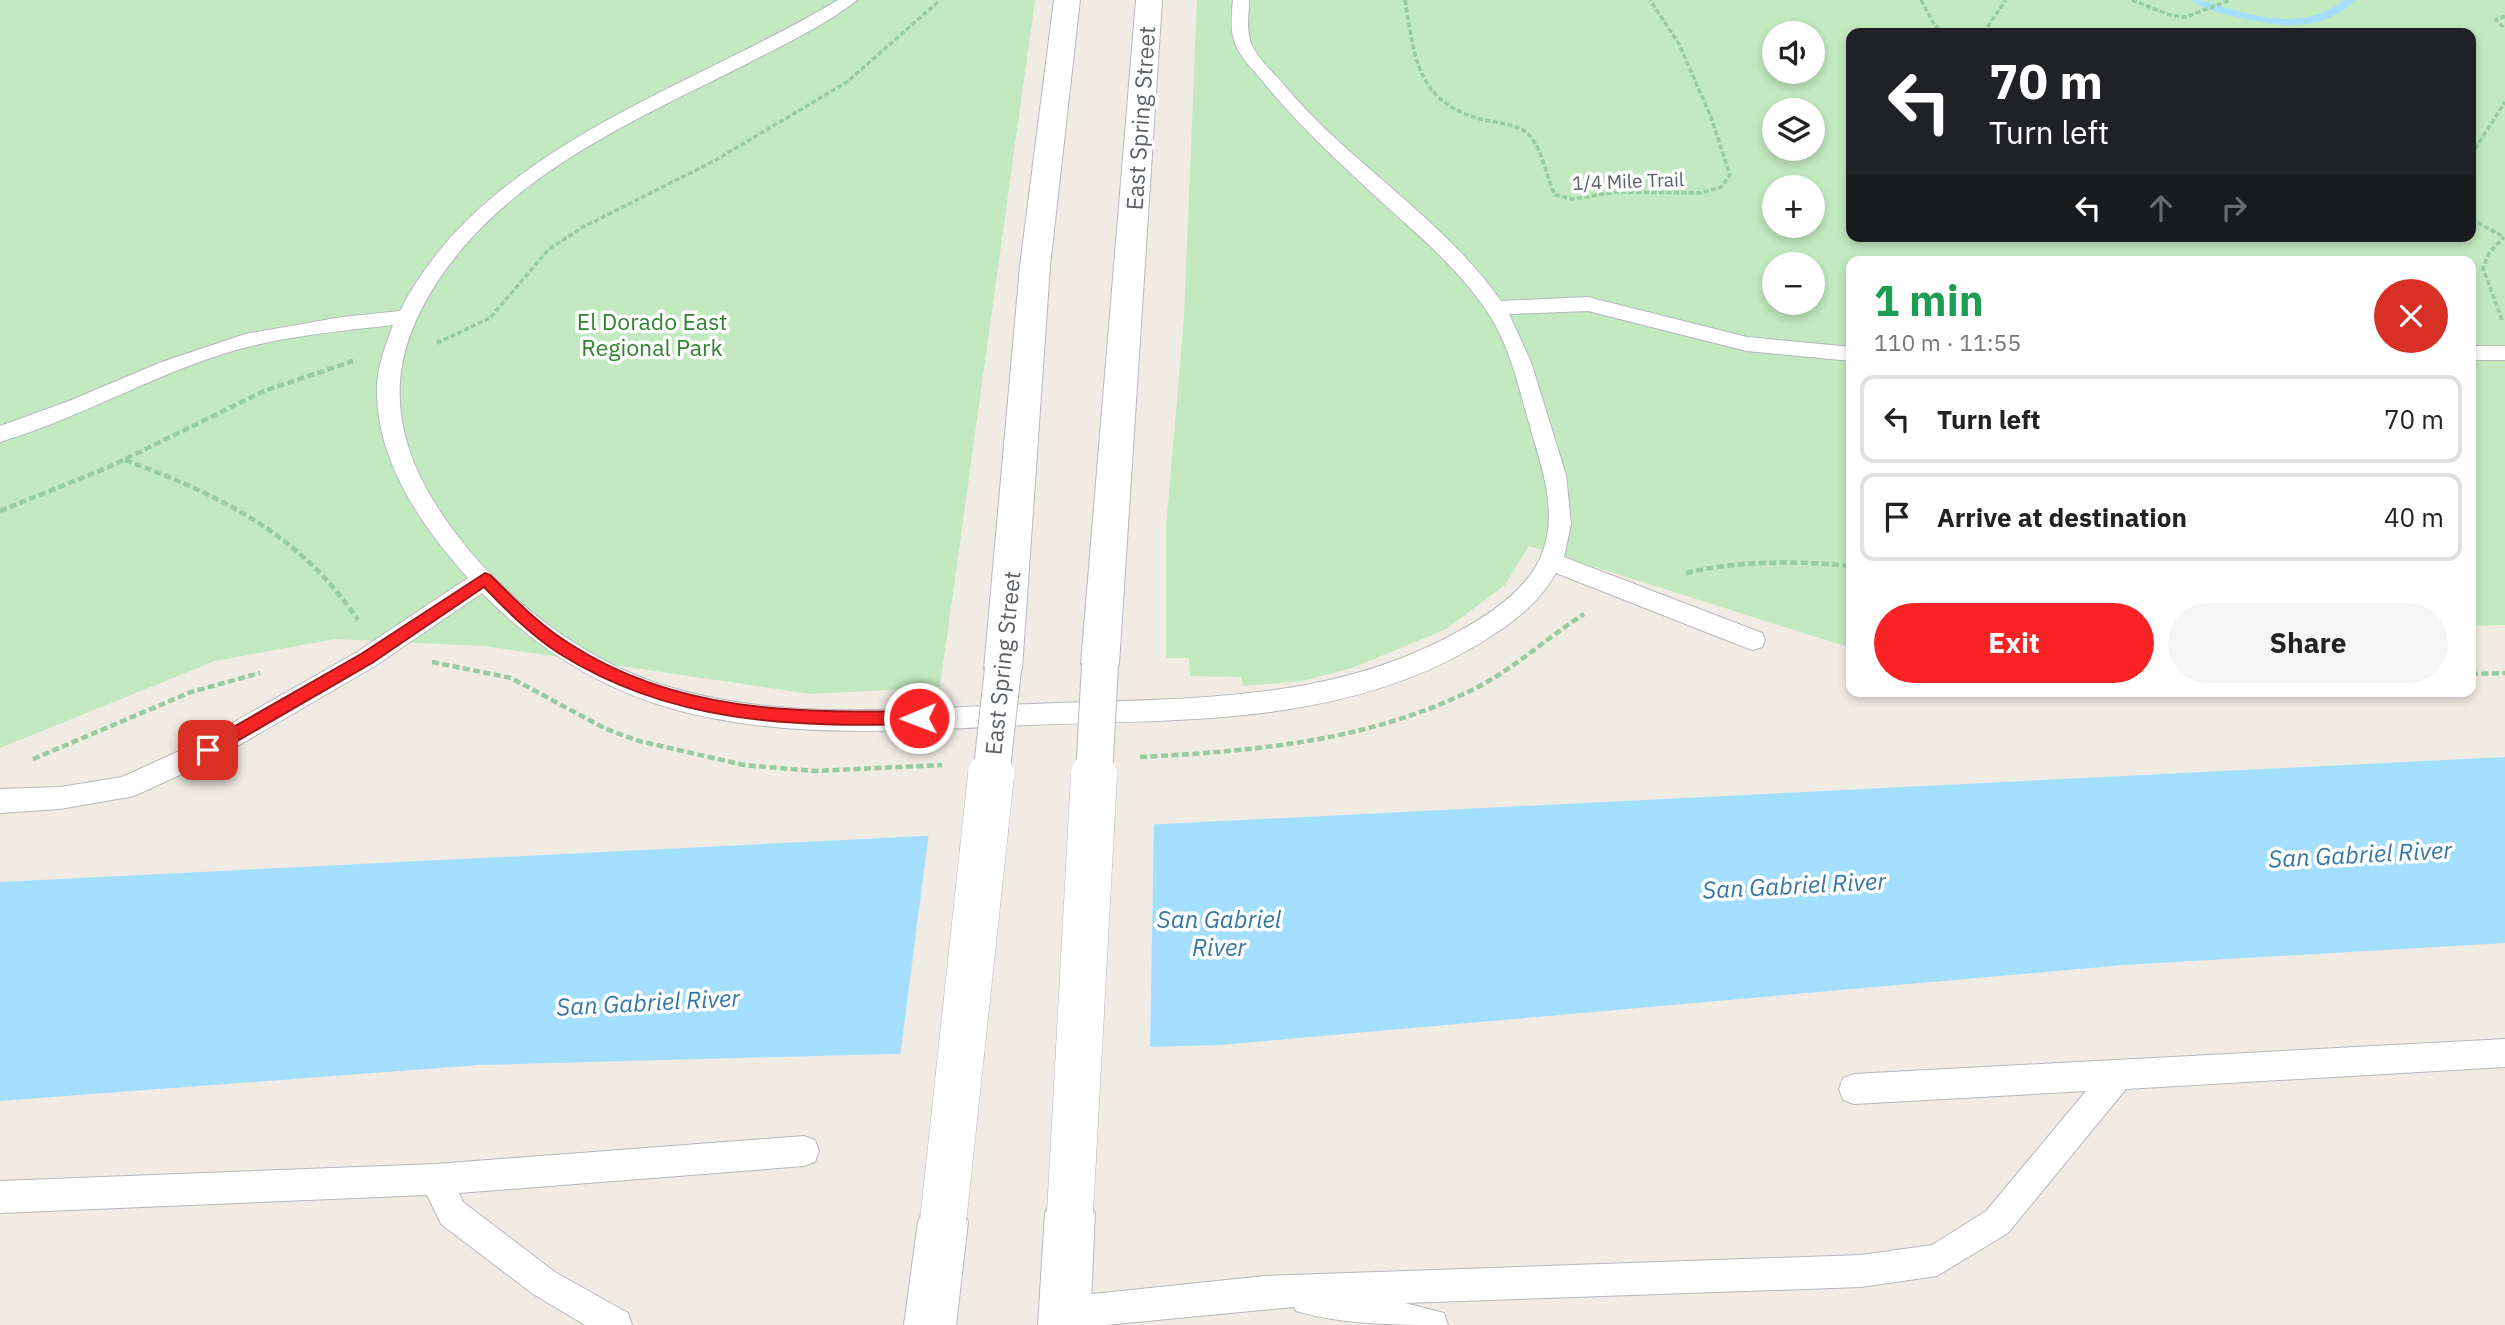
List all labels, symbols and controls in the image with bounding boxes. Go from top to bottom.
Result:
map controls [1762,21,1825,315]
button: sound [1762,21,1825,84]
street label: East Spring Street [1119,25,1161,211]
text: 70 m [1989,49,2103,112]
icon: left [1874,56,1965,147]
button: layers [1762,98,1825,161]
text: Turn left [1989,111,2109,153]
street label: 1/4 Mile Trail [1572,167,1684,195]
button: + [1762,175,1825,238]
icon: left [2069,189,2107,227]
icon: ahead [2142,189,2180,227]
icon: right [2215,189,2253,227]
button: − [1762,252,1825,315]
text: 1 min [1874,273,1984,328]
button: close [2374,279,2448,353]
park label: El Dorado East Regional Park [577,306,727,362]
text: 110 m · 11:55 [1874,327,2021,357]
icon: left [1878,400,1916,438]
text: Turn left [1937,402,2040,436]
text: 70 m [2384,402,2444,436]
icon: arrive [1878,498,1916,536]
text: Arrive at destination [1937,500,2187,534]
text: 40 m [2384,500,2444,534]
street label: East Spring Street [977,570,1027,756]
button: Exit [1874,603,2154,683]
button: Share [2168,603,2448,683]
position arrow [882,681,956,755]
pin [178,720,238,780]
icon: arrive [189,731,227,769]
water label: San Gabriel River [2267,833,2454,875]
water label: San Gabriel River [1701,864,1888,906]
water label: San Gabriel River [1157,903,1282,963]
water label: San Gabriel River [555,981,742,1023]

